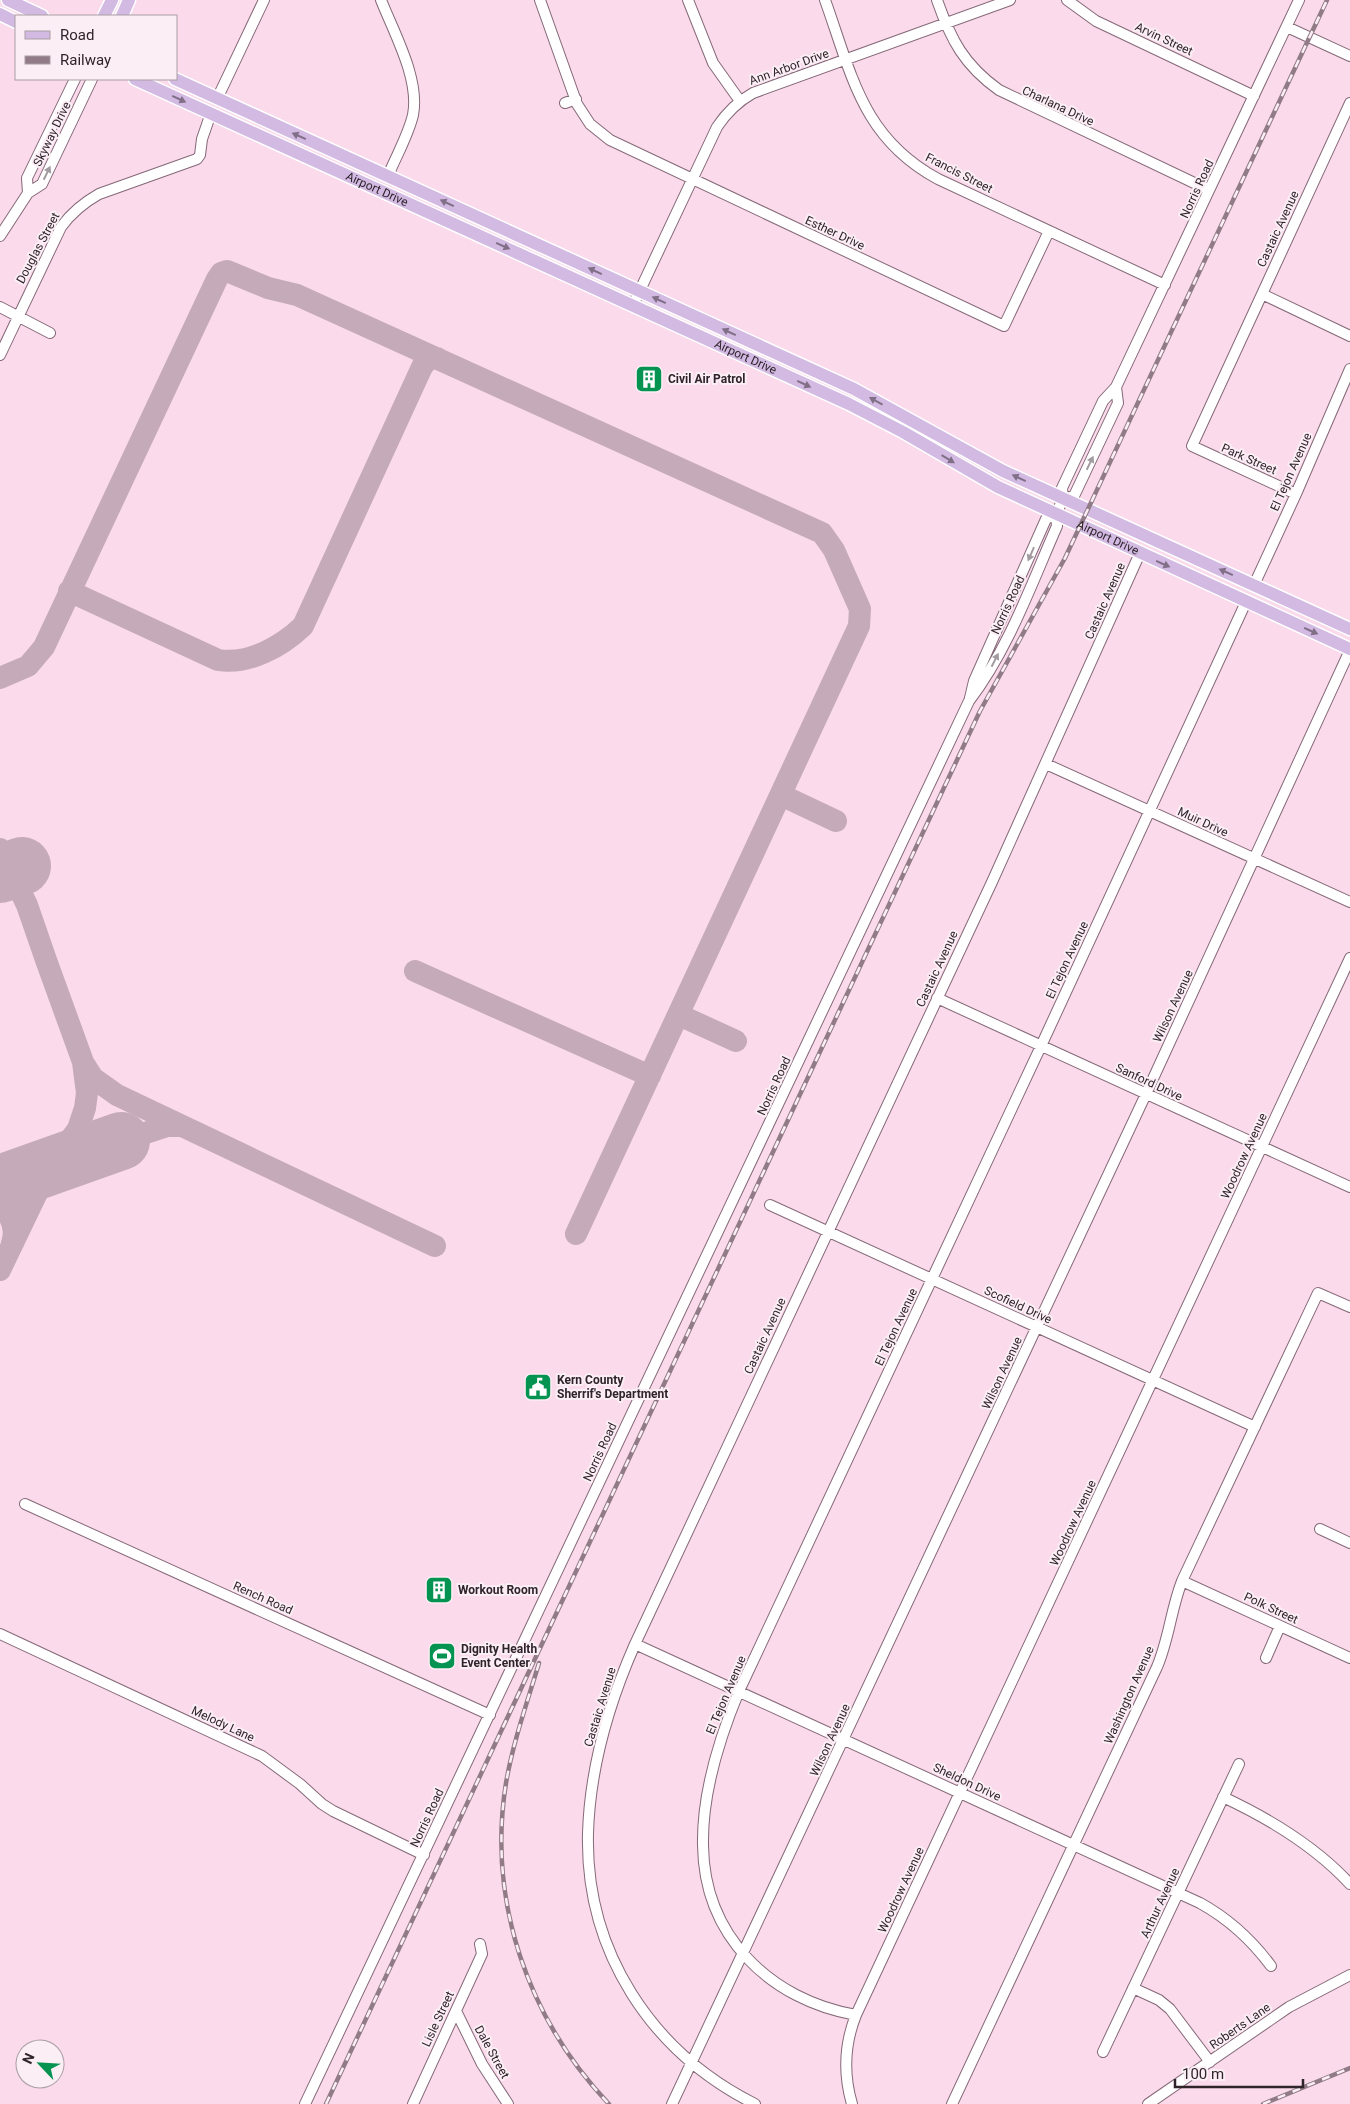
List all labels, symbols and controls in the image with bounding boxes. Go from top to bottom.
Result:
legend [15,15,178,80]
street label: Arvin Street [1133,20,1195,58]
text: Road [60,26,94,44]
street label: Ann Arbor Drive [747,46,831,88]
text: Railway [60,51,111,69]
street label: Charlana Drive [1020,83,1096,129]
one-way arrow [172,95,187,103]
street label: Skyway Drive [30,99,74,169]
one-way arrow [292,131,306,139]
street label: Francis Street [923,150,995,196]
street label: Norris Road [1177,157,1217,221]
one-way arrow [43,166,51,181]
street label: Airport Drive [344,169,410,209]
street label: Castaic Avenue [1254,189,1302,269]
one-way arrow [440,199,454,207]
street label: Douglas Street [13,210,63,286]
street label: Esther Drive [803,213,867,253]
one-way arrow [496,242,510,250]
one-way arrow [588,266,602,274]
one-way arrow [652,295,666,303]
one-way arrow [722,327,736,335]
street label: Airport Drive [712,337,779,377]
building icon: Civil Air Patrol [634,364,664,394]
place label: Civil Air Patrol [668,372,745,386]
one-way arrow [797,380,811,388]
one-way arrow [868,397,883,405]
street label: El Tejon Avenue [1268,431,1314,513]
street label: Park Street [1219,441,1279,477]
one-way arrow [942,454,955,463]
one-way arrow [1086,456,1094,470]
one-way arrow [1012,474,1026,482]
street label: Airport Drive [1075,517,1141,558]
one-way arrow [1026,547,1034,561]
one-way arrow [1156,560,1170,568]
street label: Castaic Avenue [1082,561,1128,641]
one-way arrow [1219,568,1233,576]
street label: Norris Road [988,573,1028,637]
one-way arrow [1304,628,1318,636]
one-way arrow [991,653,999,668]
street label: Muir Drive [1176,804,1230,840]
street label: El Tejon Avenue [1043,919,1091,1001]
street label: Castaic Avenue [913,929,961,1009]
street label: Wilson Avenue [1150,968,1196,1044]
street label: Norris Road [754,1054,794,1118]
street label: Sanford Drive [1113,1060,1185,1104]
street label: Woodrow Avenue [1218,1111,1270,1201]
street label: Scofield Drive [982,1283,1054,1327]
street label: El Tejon Avenue [872,1286,920,1368]
street label: Castaic Avenue [741,1296,789,1376]
street label: Wilson Avenue [979,1335,1025,1411]
public building icon: Kern County Sherrif's Department [523,1372,553,1402]
place label: Kern County Sherrif's Department [557,1373,668,1401]
street label: Norris Road [580,1420,620,1484]
street label: Woodrow Avenue [1047,1478,1099,1568]
building icon: Workout Room [424,1575,454,1605]
street label: Rench Road [231,1579,295,1617]
place label: Workout Room [458,1583,538,1597]
street label: Polk Street [1242,1589,1300,1627]
sports icon: Dignity Health Event Center [427,1641,457,1671]
place label: Dignity Health Event Center [461,1642,537,1670]
street label: Washington Avenue [1101,1644,1157,1746]
street label: El Tejon Avenue [703,1654,749,1736]
street label: Castaic Avenue [581,1666,619,1748]
street label: Wilson Avenue [807,1702,853,1778]
street label: Melody Lane [189,1703,257,1745]
street label: Sheldon Drive [931,1760,1003,1804]
street label: Norris Road [407,1786,447,1850]
street label: Woodrow Avenue [875,1845,927,1935]
street label: Arthur Avenue [1138,1866,1182,1940]
street label: Lisle Street [419,1989,457,2049]
street label: Roberts Lane [1207,2000,1273,2052]
street label: Dale Street [472,2023,512,2081]
north arrow [15,2039,65,2089]
text: N [19,2051,38,2066]
scale bar [1175,2056,1302,2088]
text: 100 m [1182,2065,1224,2083]

